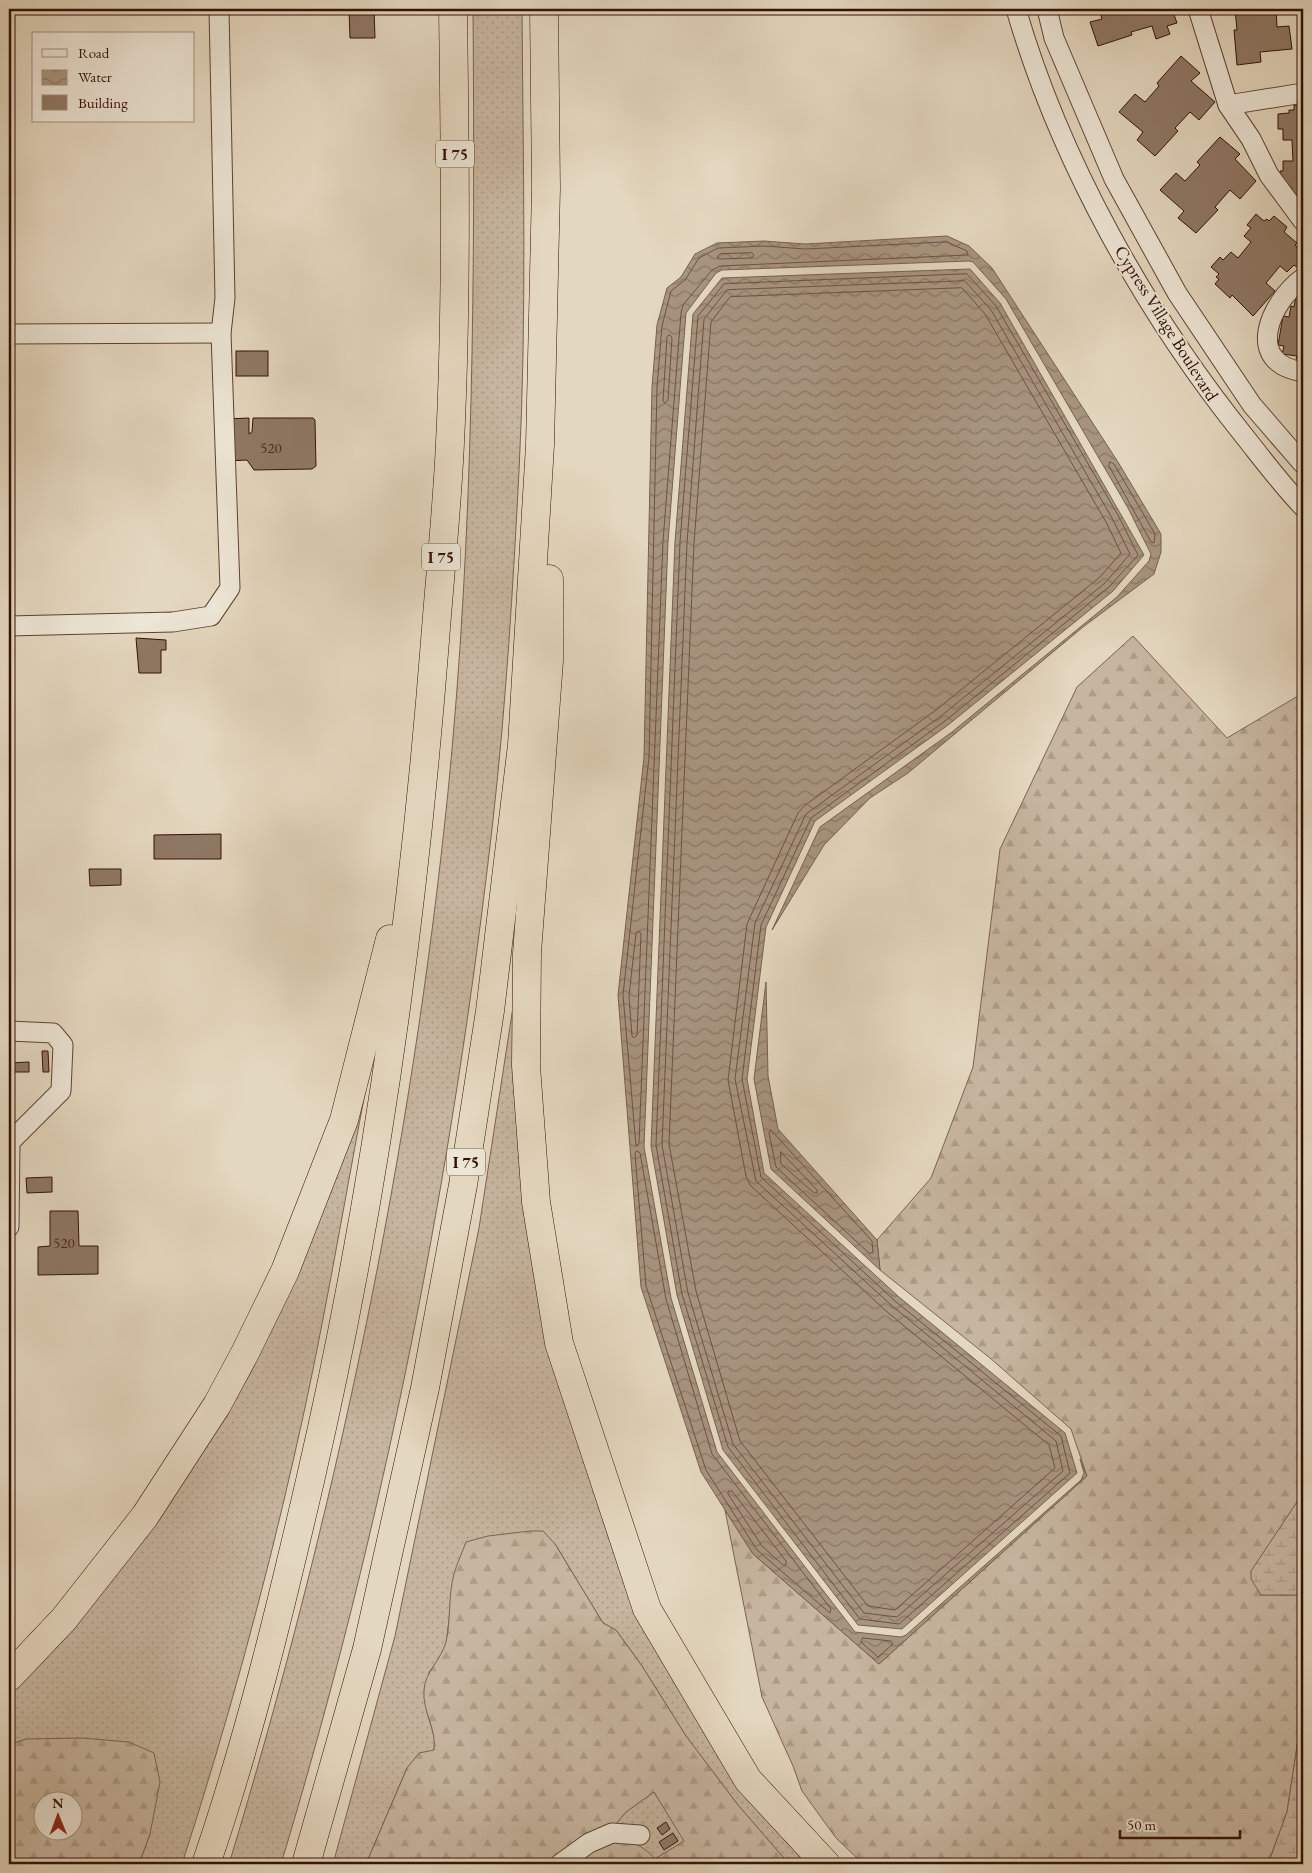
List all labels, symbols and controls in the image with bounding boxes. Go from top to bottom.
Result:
legend [32,32,195,122]
text: Road [78,43,110,62]
text: Water [78,67,112,86]
text: Building [78,93,128,112]
road number: I 75 [436,140,474,168]
street label: Cypress Village Boulevard [1110,241,1225,406]
house number: 520 [260,438,282,457]
road number: I 75 [422,544,460,570]
road number: I 75 [447,1148,485,1176]
house number: 520 [53,1233,75,1252]
north arrow [32,1790,82,1840]
text: N [52,1794,64,1812]
scale bar [1120,1808,1240,1840]
text: 50 m [1127,1815,1156,1834]

